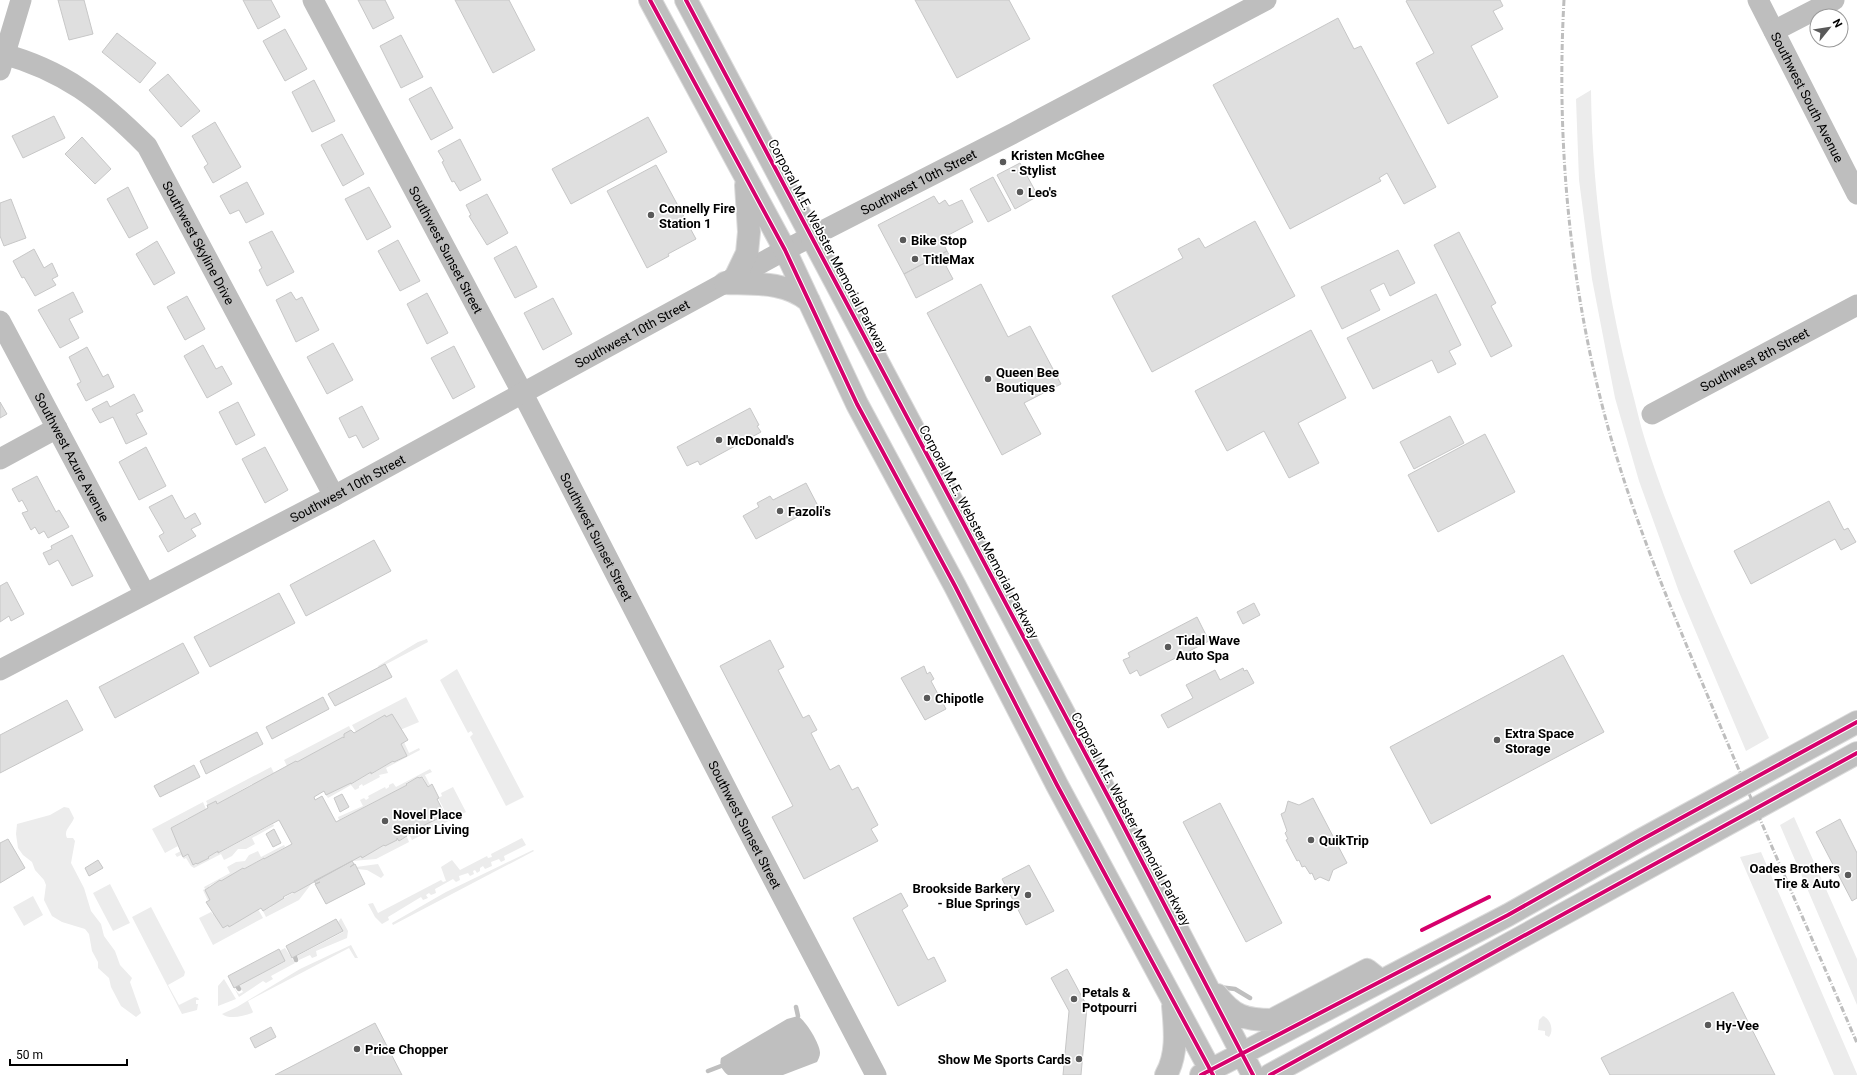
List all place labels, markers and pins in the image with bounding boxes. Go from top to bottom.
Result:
place label: Kristen McGhee - Stylist [1011,148,1104,178]
marker: Kristen McGhee - Stylist [998,157,1008,167]
place label: Leo's [1028,185,1057,200]
marker: Leo's [1015,187,1025,197]
place label: Connelly Fire Station 1 [659,201,735,231]
marker: Connelly Fire Station 1 [646,210,656,220]
place label: Bike Stop [911,233,967,248]
marker: Bike Stop [898,235,908,245]
place label: TitleMax [923,252,975,267]
marker: TitleMax [910,254,920,264]
place label: Queen Bee Boutiques [996,365,1059,395]
marker: Queen Bee Boutiques [983,374,993,384]
place label: McDonald's [727,433,794,448]
marker: McDonald's [714,435,724,445]
place label: Fazoli's [788,504,831,519]
marker: Fazoli's [775,506,785,516]
place label: Tidal Wave Auto Spa [1176,633,1240,663]
marker: Tidal Wave Auto Spa [1163,642,1173,652]
place label: Chipotle [935,691,984,706]
marker: Chipotle [922,693,932,703]
place label: Extra Space Storage [1505,726,1574,756]
marker: Extra Space Storage [1492,735,1502,745]
place label: Novel Place Senior Living [393,807,469,837]
marker: Novel Place Senior Living [380,816,390,826]
place label: QuikTrip [1319,833,1369,848]
marker: QuikTrip [1306,835,1316,845]
place label: Oades Brothers Tire & Auto [1749,861,1840,891]
marker: Oades Brothers Tire & Auto [1843,870,1853,880]
place label: Brookside Barkery - Blue Springs [913,881,1020,911]
marker: Brookside Barkery - Blue Springs [1023,890,1033,900]
place label: Petals & Potpourri [1082,985,1137,1015]
marker: Petals & Potpourri [1069,994,1079,1004]
place label: Hy-Vee [1716,1018,1759,1033]
marker: Hy-Vee [1703,1020,1713,1030]
place label: Price Chopper [365,1042,448,1057]
marker: Price Chopper [352,1044,362,1054]
place label: Show Me Sports Cards [938,1052,1071,1067]
marker: Show Me Sports Cards [1074,1054,1084,1064]

